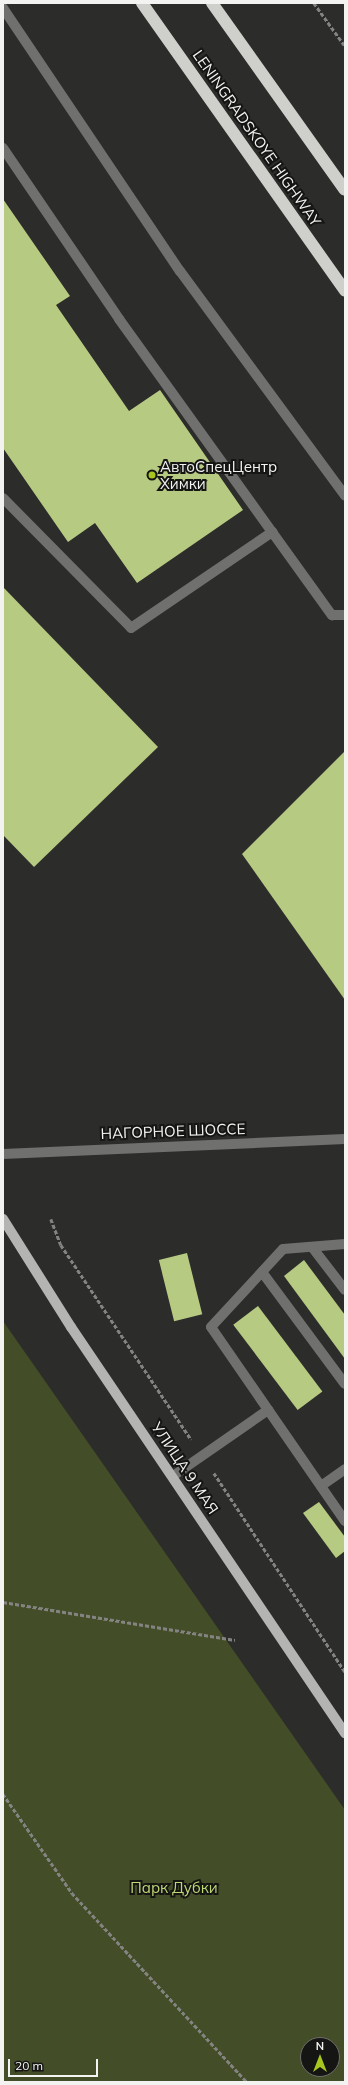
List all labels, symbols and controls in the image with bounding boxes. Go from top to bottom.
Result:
street label: LENINGRADSKOYE HIGHWAY [189,46,325,230]
place label: АвтоСпецЦентр Химки [160,457,277,492]
marker: АвтоСпецЦентр Химки [147,470,157,480]
street label: НАГОРНОЕ ШОССЕ [100,1119,246,1143]
street label: УЛИЦА 9 МАЯ [148,1419,222,1517]
park label: Парк Дубки [130,1879,218,1897]
north arrow [300,2037,340,2077]
text: N [316,2039,324,2053]
scale bar [10,2051,100,2077]
text: 20 m [15,2058,43,2073]

